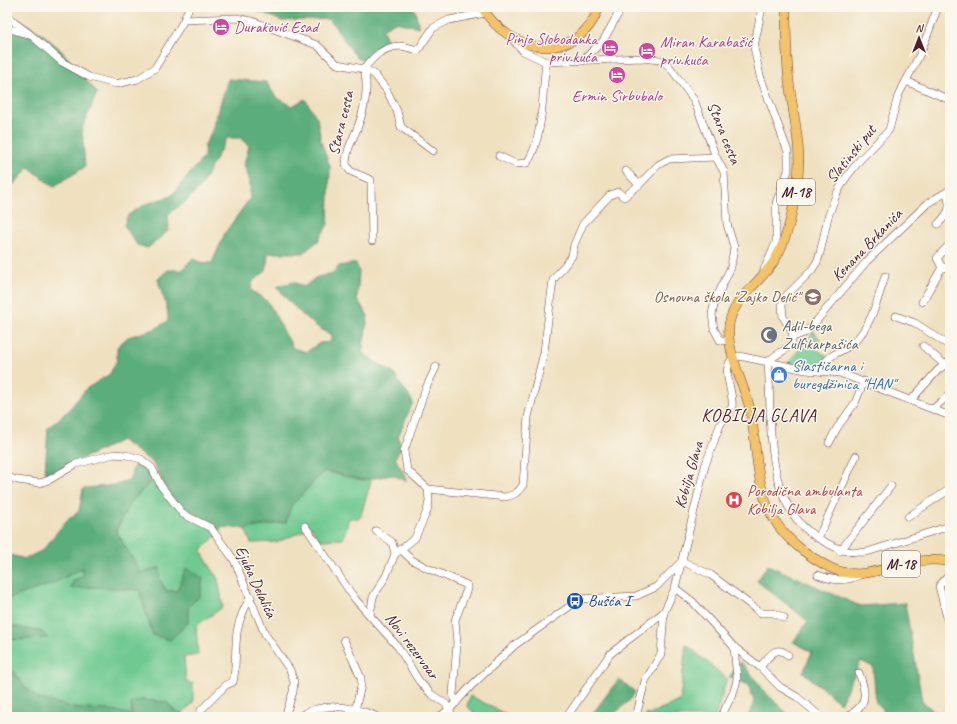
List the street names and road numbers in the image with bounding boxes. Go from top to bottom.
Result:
street label: Stara cesta [323,88,359,157]
street label: Stara cesta [702,99,746,168]
street label: Slatinski put [822,120,881,187]
road number: M-18 [777,179,815,205]
street label: Kenana Brkanića [827,204,907,286]
street label: Kobilja Glava [670,438,708,511]
street label: Ejuba Delalića [231,543,282,622]
road number: M-18 [882,551,920,577]
street label: Novi rezervoar [381,609,444,684]

